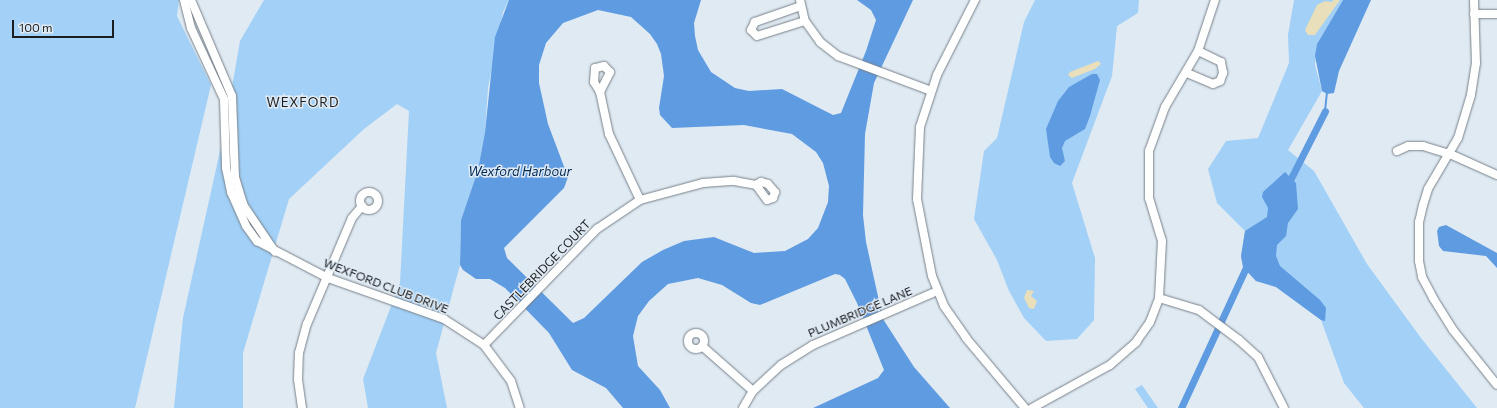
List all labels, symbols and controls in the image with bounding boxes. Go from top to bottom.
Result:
scale bar [14,12,116,38]
text: 100 m [19,20,53,34]
district label: WEXFORD [266,94,340,110]
water label: Wexford Harbour [468,163,572,179]
street label: CASTLEBRIDGE COURT [490,217,594,323]
street label: WEXFORD CLUB DRIVE [321,255,451,317]
street label: PLUMBRIDGE LANE [806,284,914,340]

